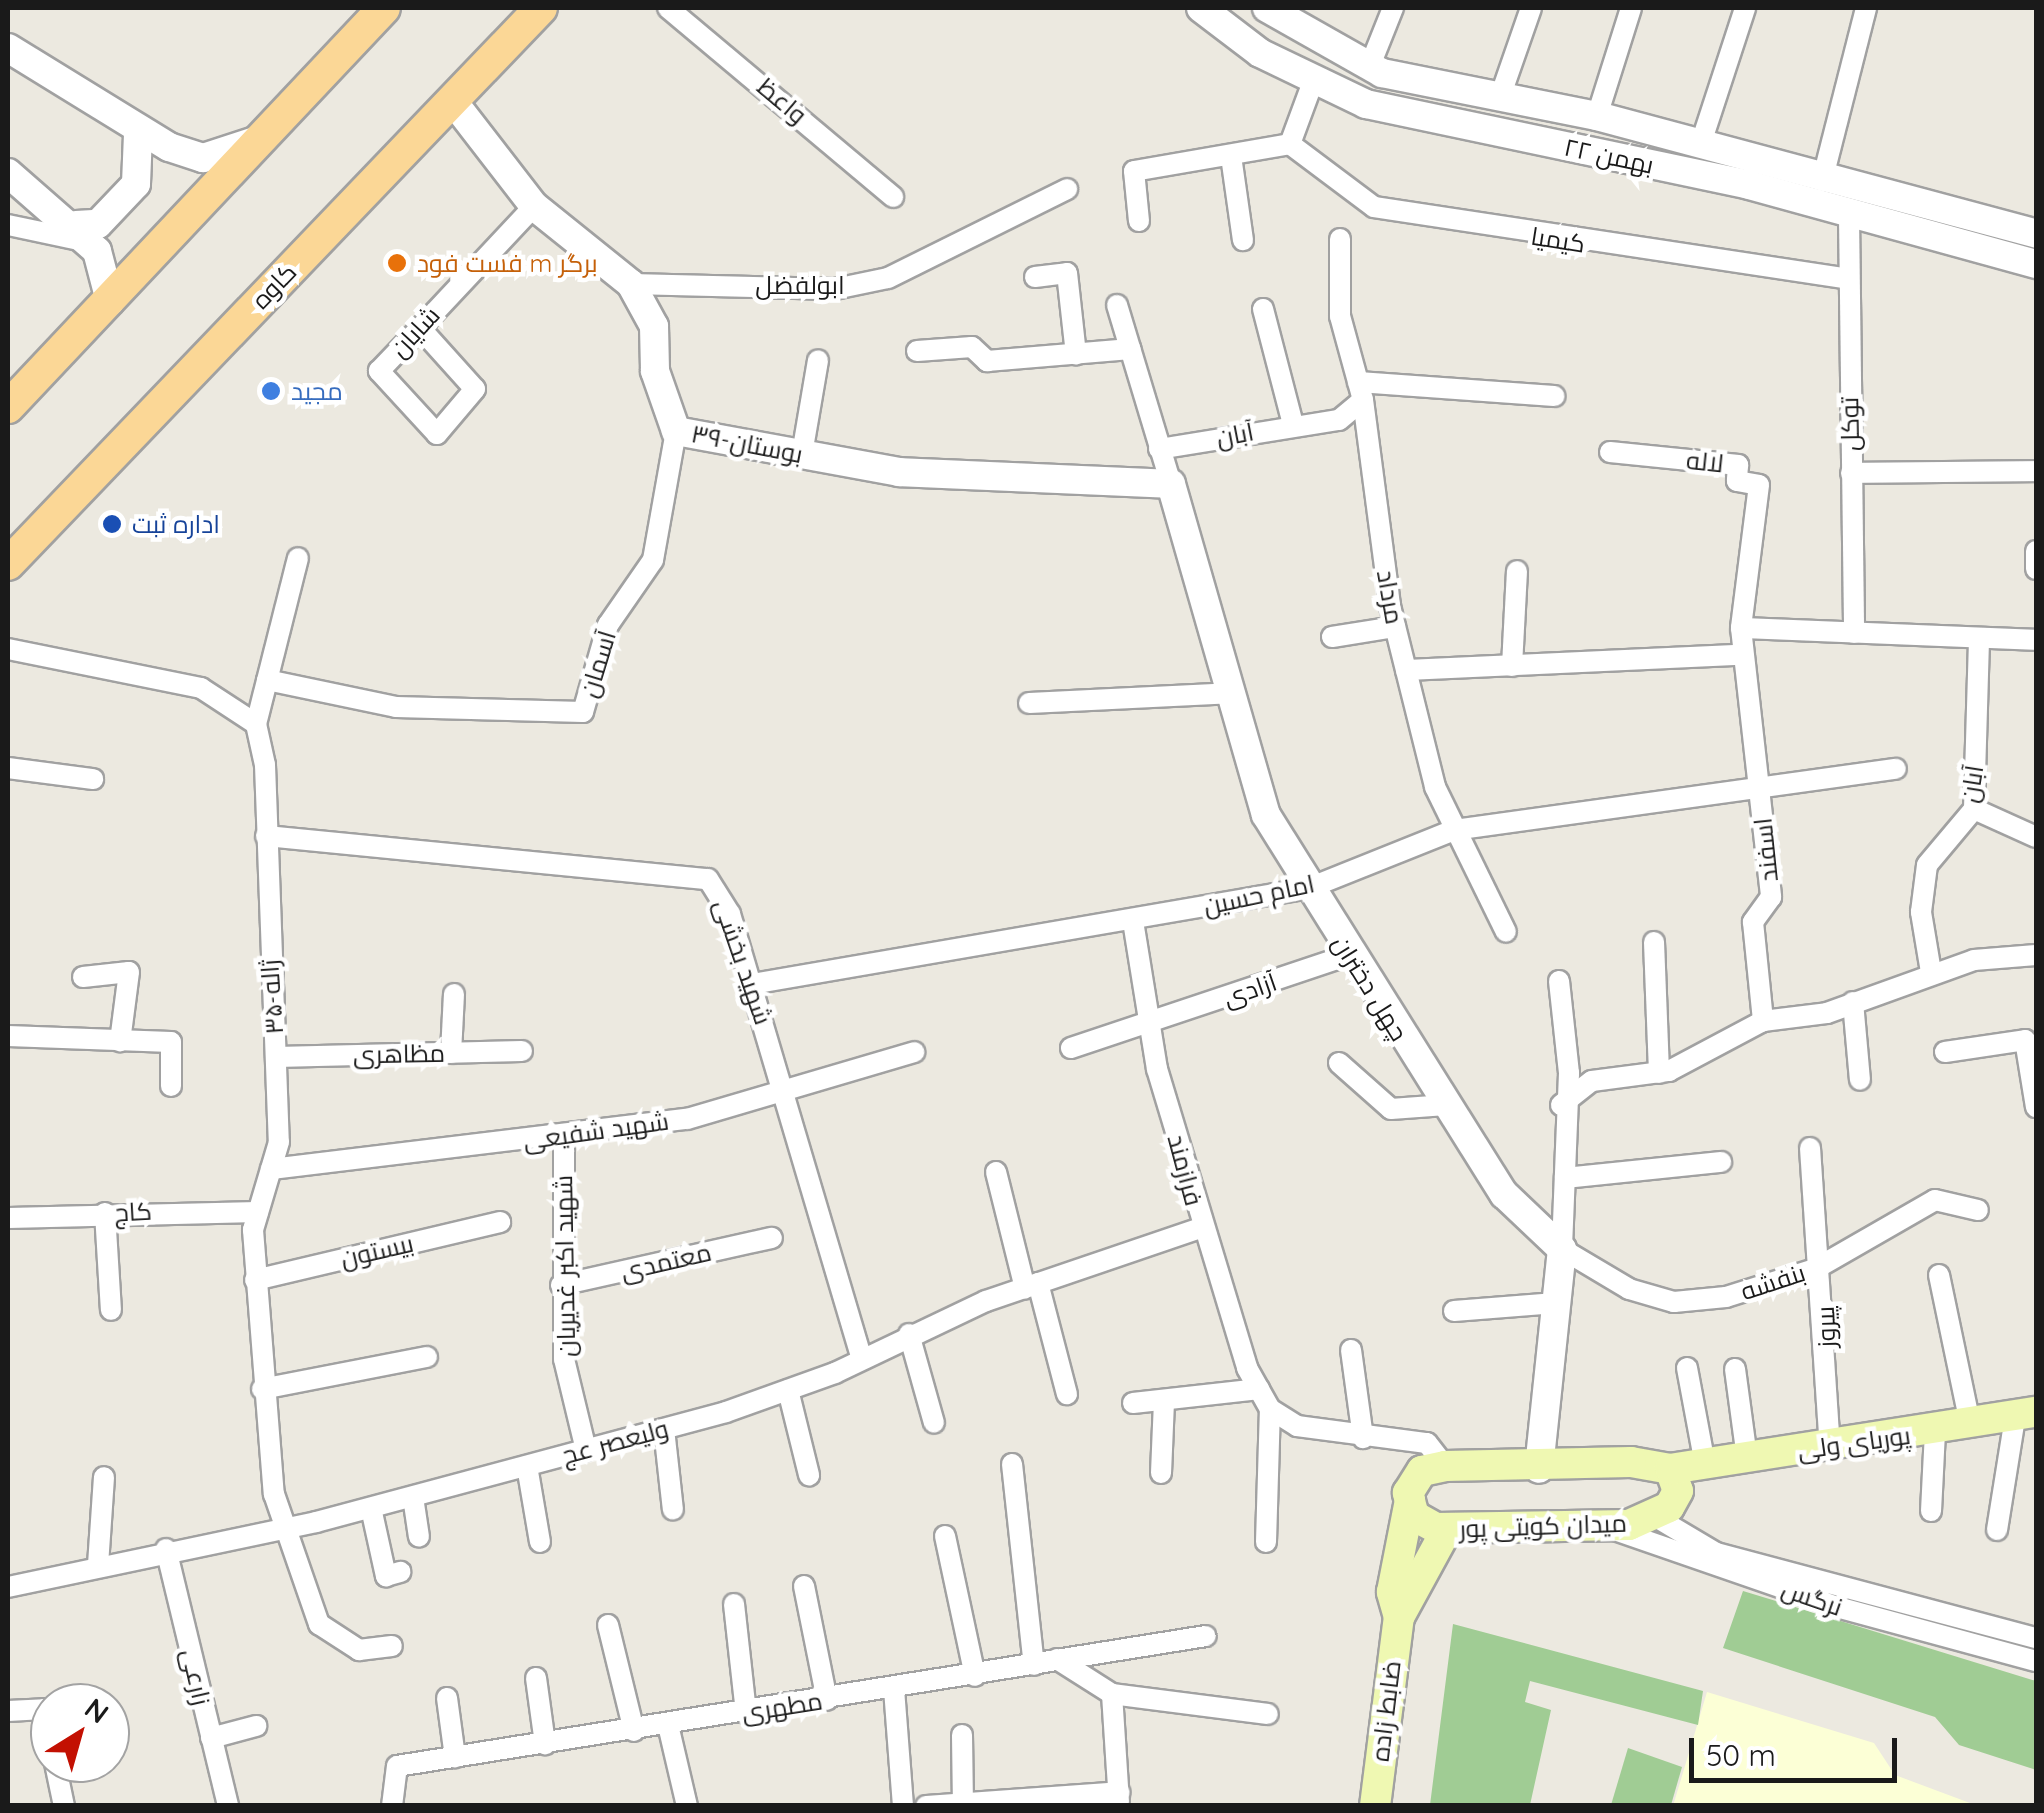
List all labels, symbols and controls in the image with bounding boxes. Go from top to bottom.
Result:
street label: واعظ [751,72,813,130]
street label: ۲۲ بهمن [1562,132,1656,180]
street label: کیمیا [1529,221,1587,259]
place label: فست فود m برگر [417,248,598,278]
marker: فست فود m برگر [386,252,408,274]
street label: کاوه [245,257,303,315]
street label: ابولفضل [755,270,845,300]
street label: شایان [384,300,446,364]
place label: مجید [291,376,343,406]
marker: مجید [260,380,282,402]
street label: توکل [1835,397,1865,451]
street label: آبان [1214,417,1256,453]
street label: ۳۹-بوستان [689,419,805,469]
street label: لاله [1685,445,1725,479]
place label: اداره ثبت [132,509,220,539]
marker: اداره ثبت [101,513,123,535]
street label: مرداد [1371,568,1409,626]
street label: آسمان [574,627,622,701]
street label: آبان [1954,763,1990,805]
street label: اسفند [1748,817,1784,883]
street label: امام حسین [1201,869,1317,921]
street label: شهید بخشی [708,896,778,1028]
street label: چهل دختران [1326,930,1414,1046]
street label: ۳۵-ژاله [254,959,290,1035]
street label: آزادی [1219,967,1281,1013]
street label: مظاهری [353,1038,445,1070]
street label: شهید شفیعی [521,1106,671,1156]
street label: فرازمند [1161,1131,1209,1209]
street label: شهید اکبر غدیریان [548,1175,582,1357]
street label: کاج [113,1196,153,1228]
street label: بیستون [338,1228,416,1274]
street label: معتمدی [618,1237,714,1287]
street label: بنفشه [1737,1258,1809,1306]
street label: پیروز [1810,1306,1842,1348]
street label: ولیعصر عج [558,1413,672,1471]
street label: پوریای ولی [1796,1420,1912,1466]
street label: میدان کویتی پور [1459,1508,1627,1544]
street label: نرگس [1778,1574,1846,1622]
street label: زارعی [175,1646,217,1708]
street label: ضابط زاده [1365,1659,1407,1763]
north arrow [30,1683,130,1783]
street label: مطهری [740,1686,824,1728]
text: N [78,1690,116,1730]
scale bar [1694,1718,1902,1780]
text: 50 m [1706,1736,1776,1774]

